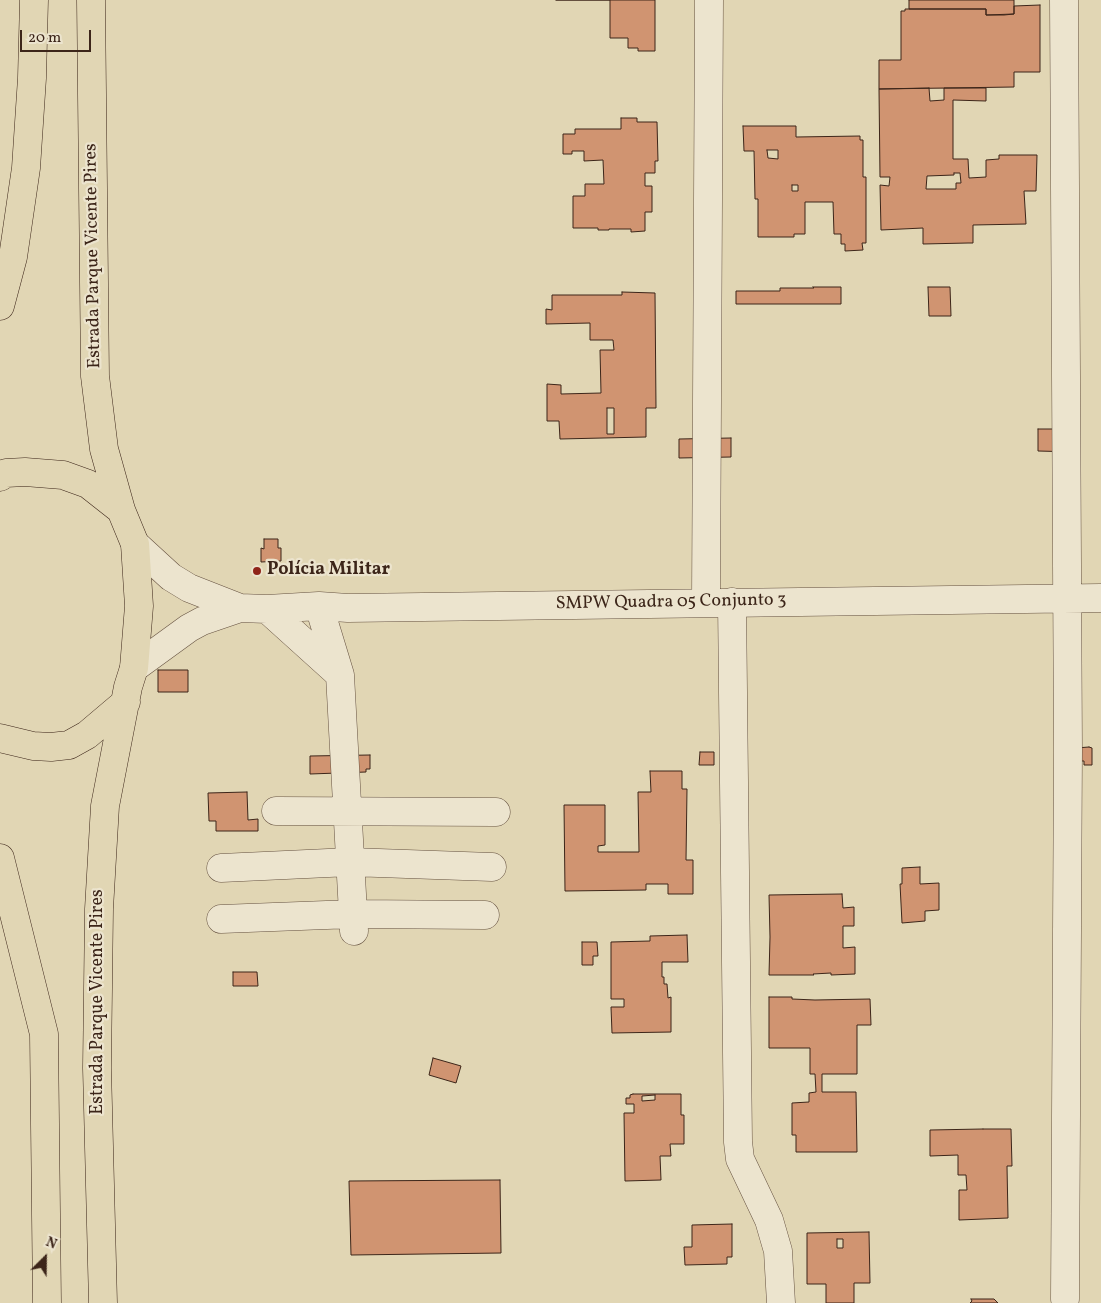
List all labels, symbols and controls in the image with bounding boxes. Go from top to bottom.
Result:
scale bar [22,20,94,52]
text: 20 m [28,28,61,49]
street label: Estrada Parque Vicente Pires [81,143,107,369]
place label: Polícia Militar [267,560,390,582]
marker: Polícia Militar [251,565,263,577]
street label: SMPW Quadra 05 Conjunto 3 [555,590,787,616]
street label: Estrada Parque Vicente Pires [88,889,110,1115]
north arrow [20,1233,70,1283]
text: N [43,1233,59,1254]

